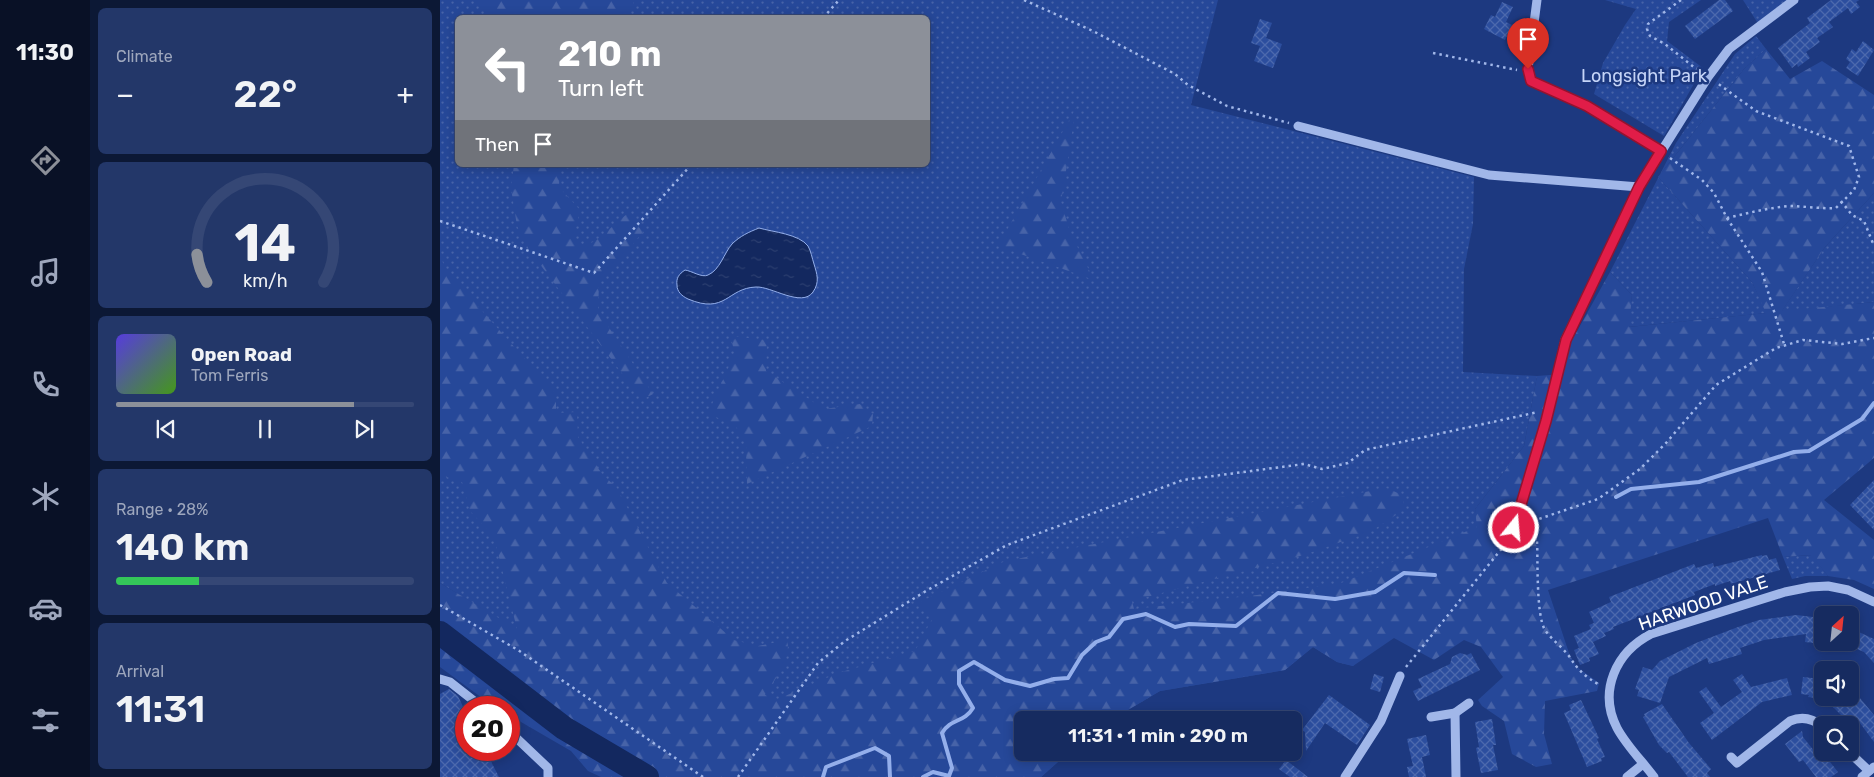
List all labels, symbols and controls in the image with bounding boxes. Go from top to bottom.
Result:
pin [1507,18,1549,69]
icon: arrive [1514,25,1542,53]
text: 210 m [558,33,661,75]
icon: left [475,35,540,100]
text: 11:30 [16,39,74,66]
text: Climate [116,47,173,66]
park label: Longsight Park [1581,65,1708,87]
text: 22° [234,71,297,117]
text: Turn left [558,75,644,102]
text: − [116,78,134,111]
text: + [397,78,414,111]
icon: arrive [529,130,557,158]
text: Then [475,133,519,156]
icon: directions [28,143,63,178]
text: 14 [234,212,296,274]
icon: music [28,255,63,290]
text: km/h [243,270,287,291]
text: Open Road [191,343,292,366]
text: Tom Ferris [191,366,268,385]
icon: phone [28,367,63,402]
icon: previous [152,415,180,443]
icon: pause [251,415,279,443]
icon: next [350,415,378,443]
icon: climate [28,479,63,514]
text: Range · 28% [116,500,208,519]
position arrow [1487,501,1539,553]
text: 140 km [116,524,249,570]
street label: HARWOOD VALE [1635,571,1771,635]
icon: car [28,591,63,626]
north arrow [1814,606,1859,651]
map controls [1814,606,1859,761]
button: sound [1814,661,1859,706]
text: Arrival [116,662,164,681]
text: 11:31 [116,686,205,732]
speed limit sign: 20 [455,696,520,761]
icon: filters [28,703,63,738]
button: search [1814,716,1859,761]
text: 11:31 · 1 min · 290 m [1068,724,1248,747]

